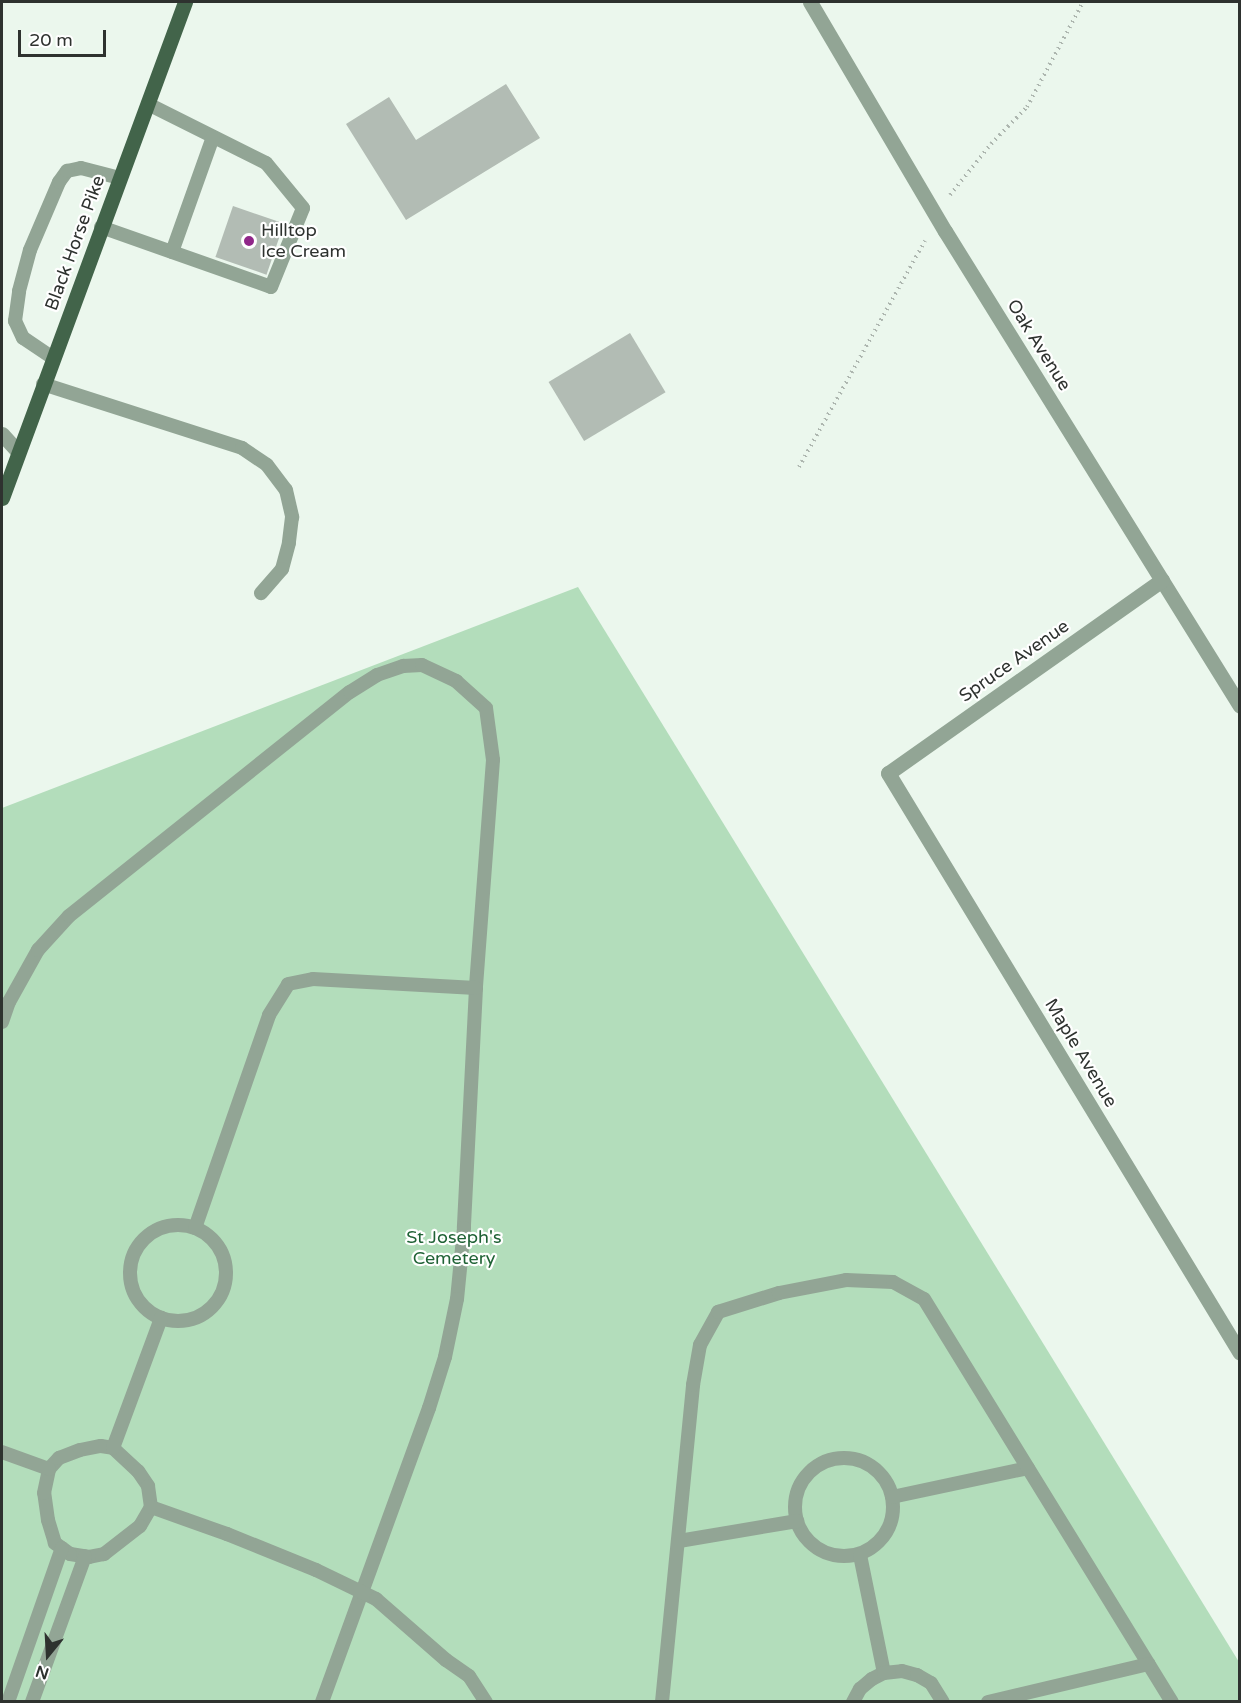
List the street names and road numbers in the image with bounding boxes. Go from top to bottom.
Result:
street label: Black Horse Pike [41,173,109,313]
street label: Oak Avenue [1002,295,1076,395]
street label: Spruce Avenue [955,615,1073,707]
street label: Maple Avenue [1040,995,1122,1111]

